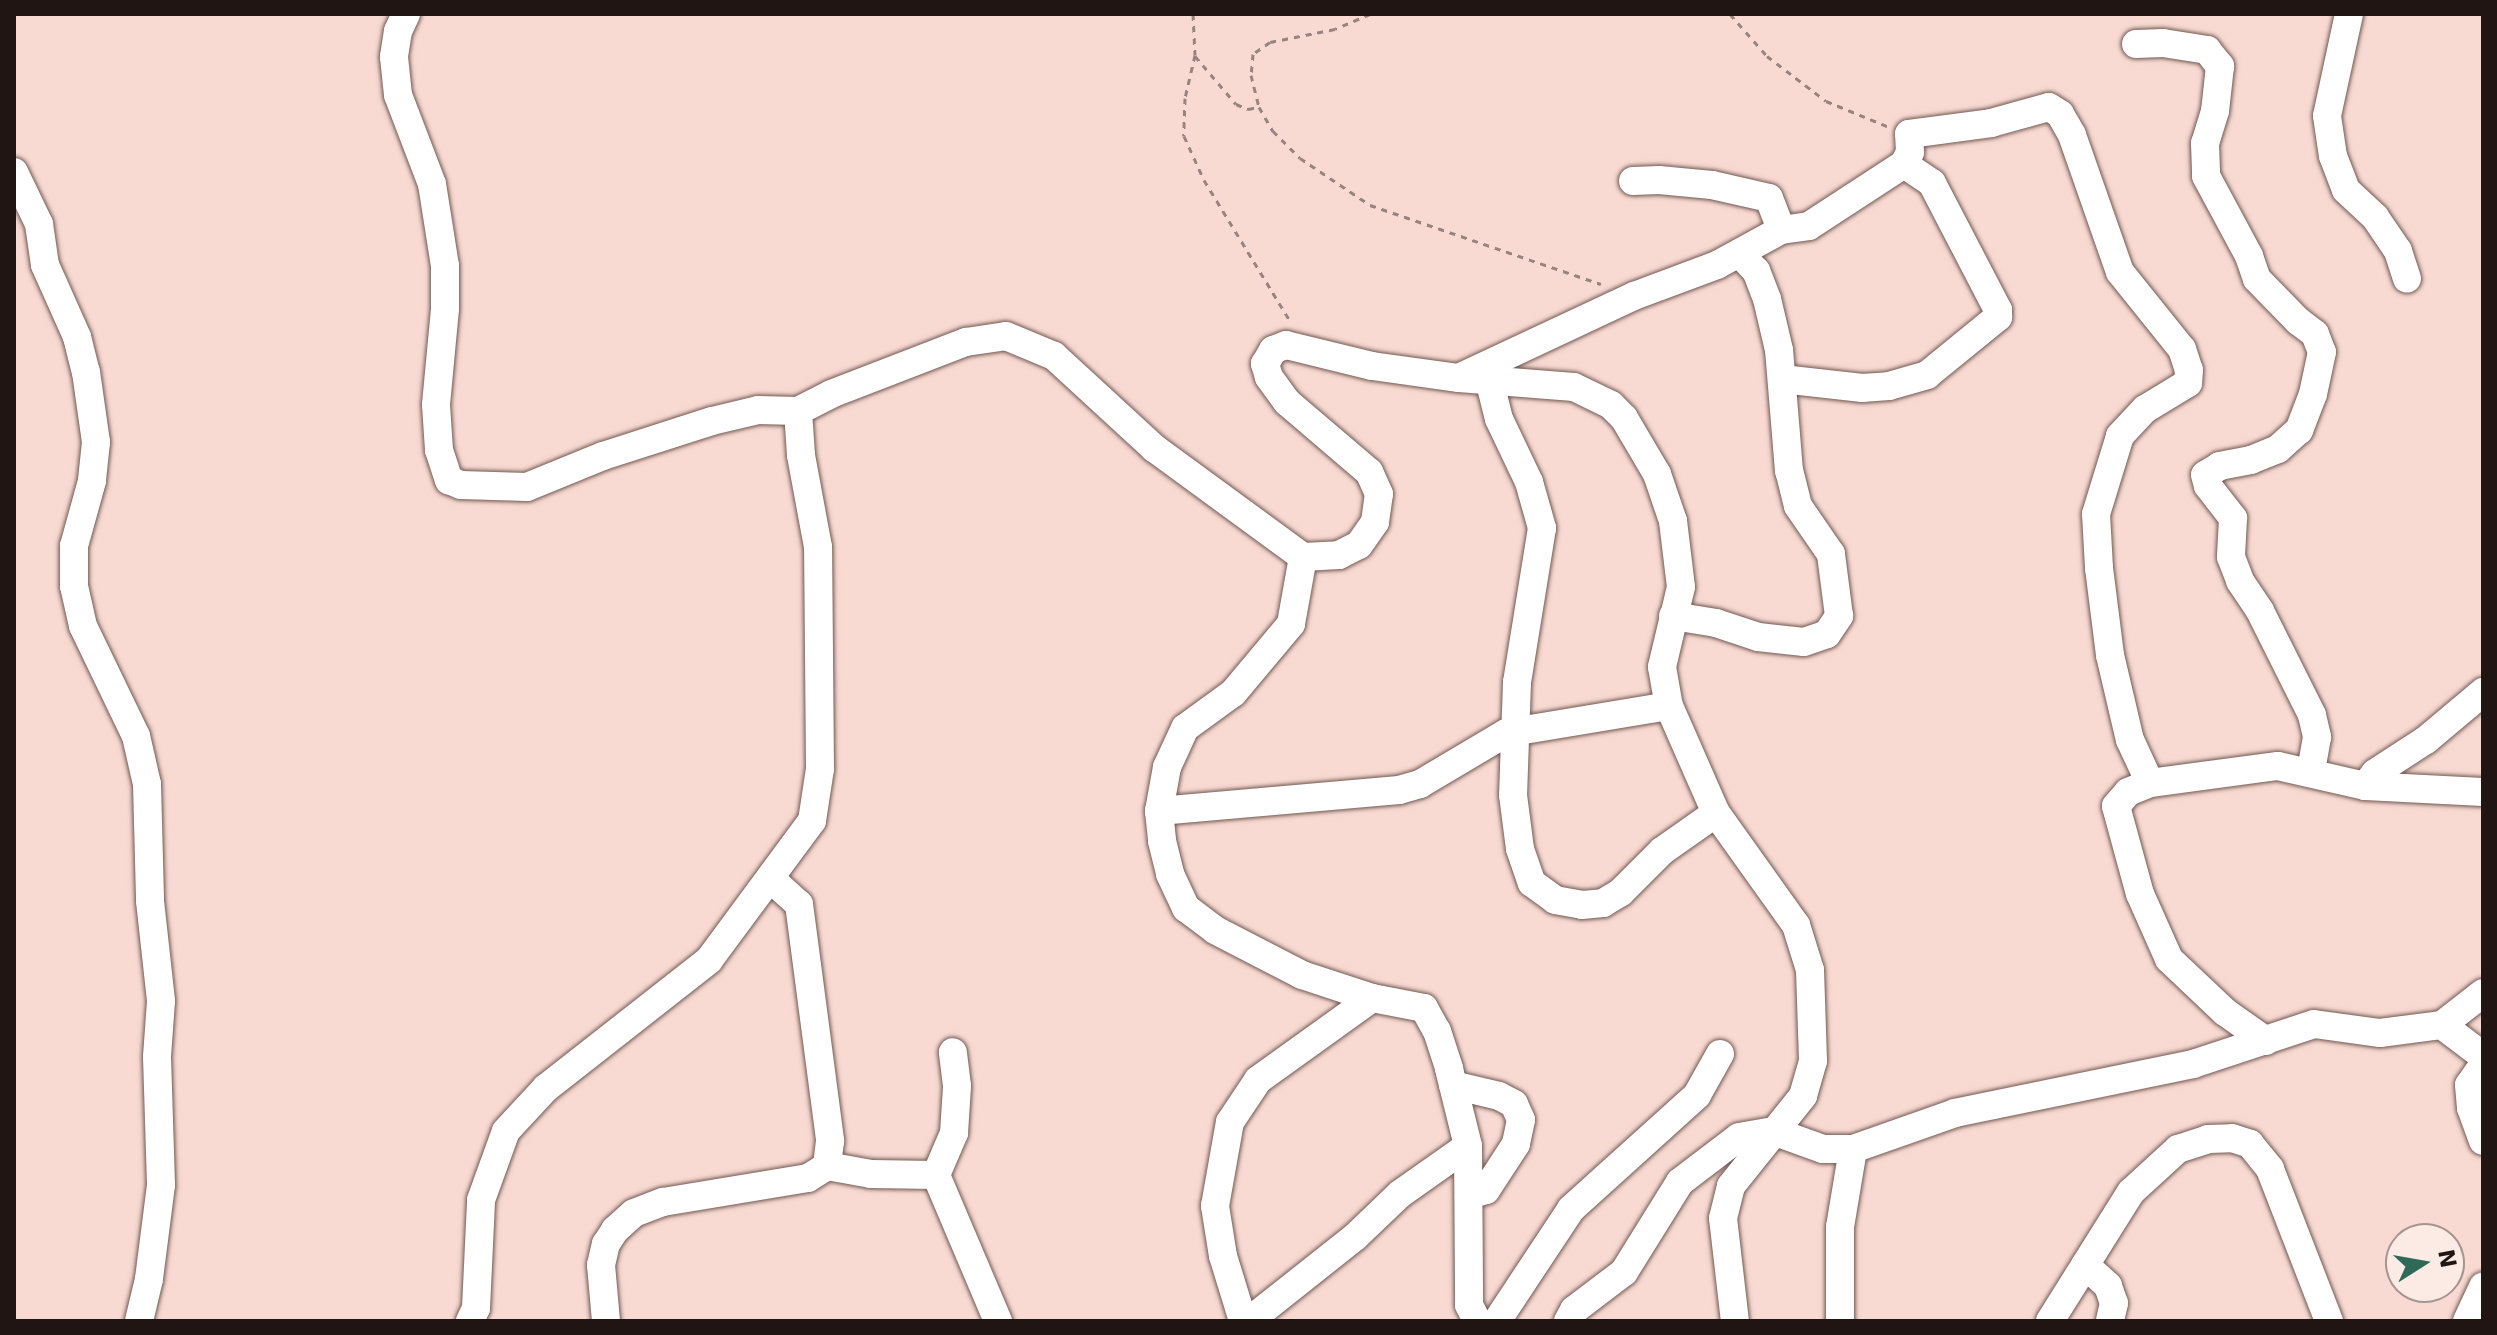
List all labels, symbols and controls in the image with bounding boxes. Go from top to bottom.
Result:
north arrow [2385,1223,2465,1303]
text: N [2433,1247,2461,1270]

